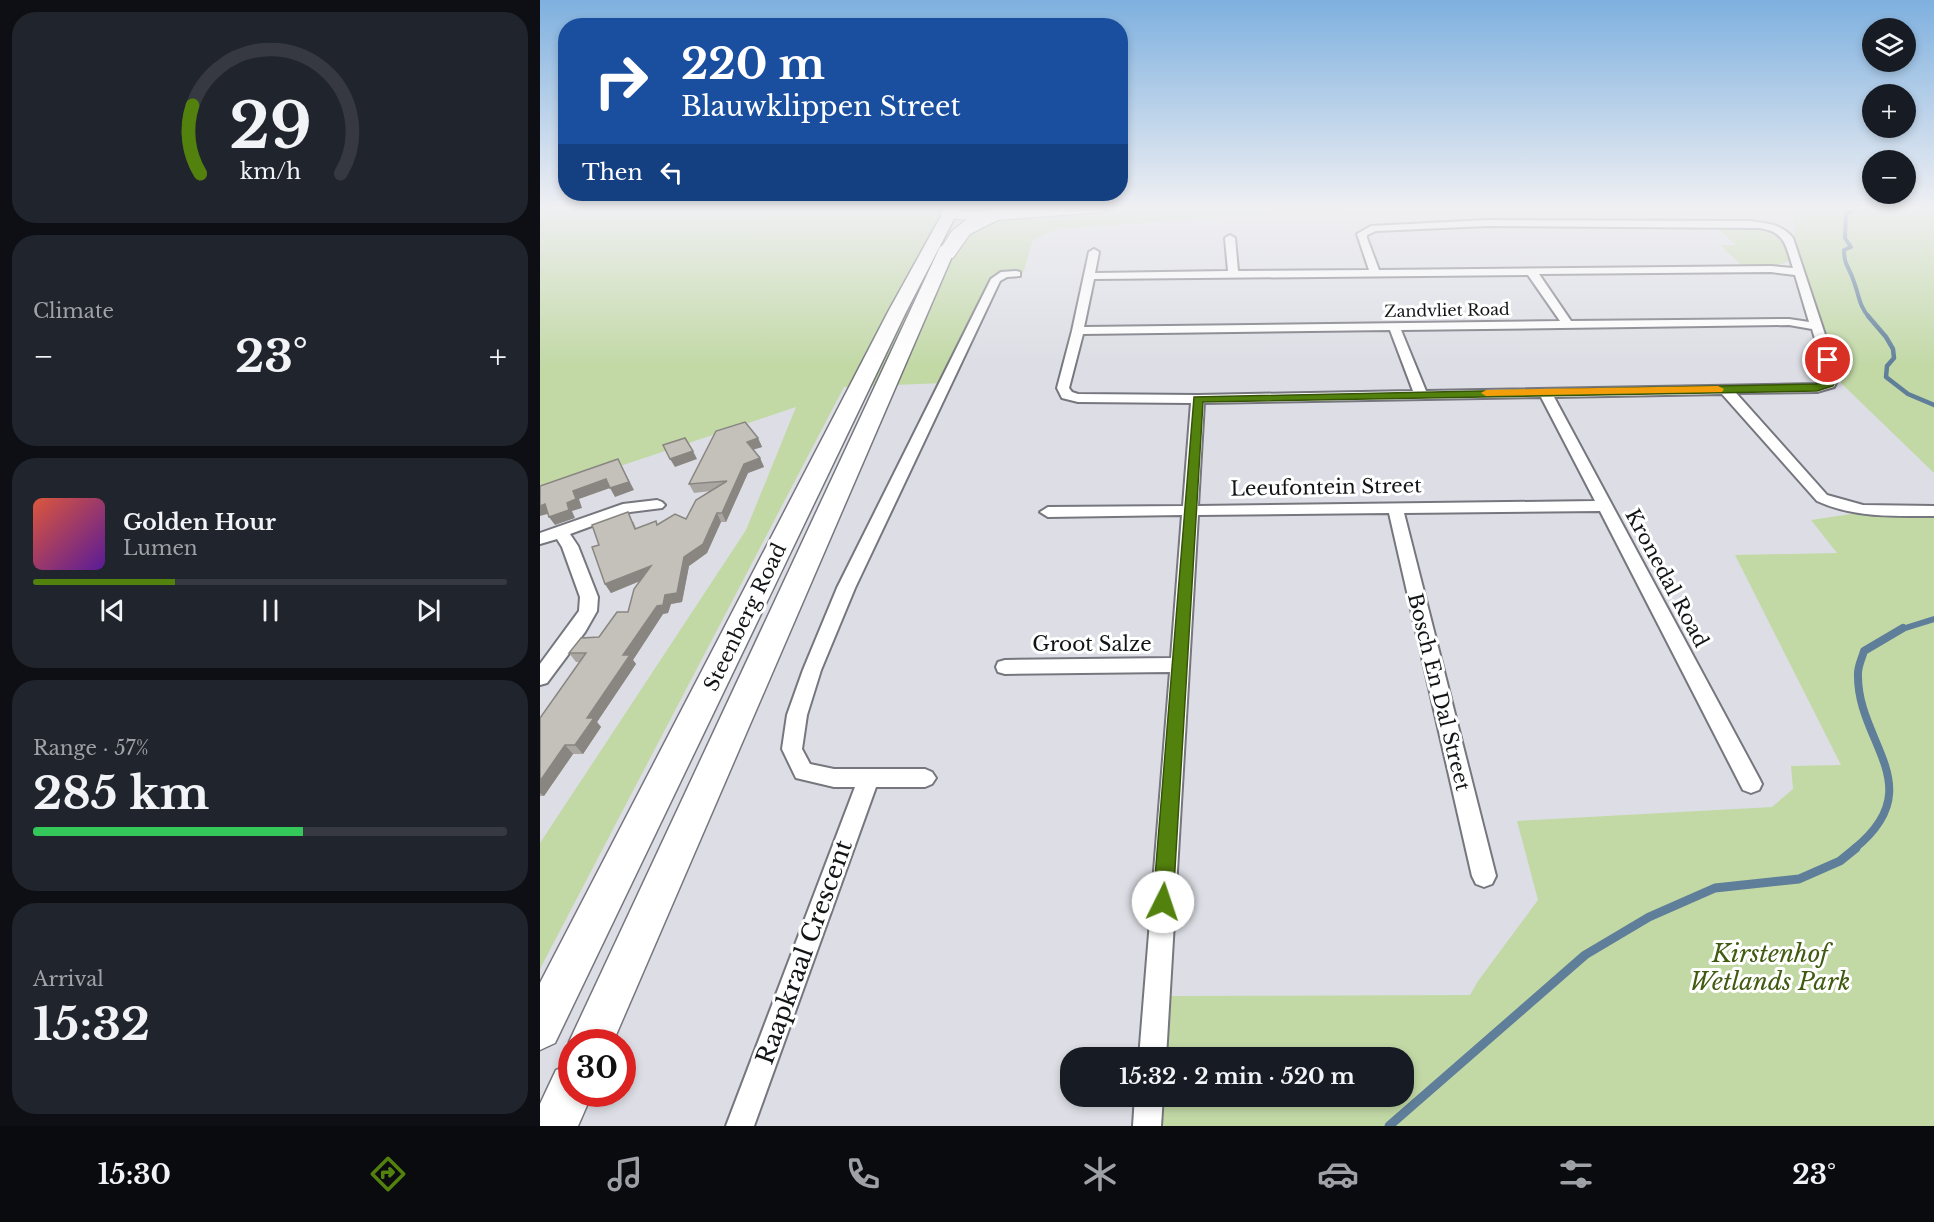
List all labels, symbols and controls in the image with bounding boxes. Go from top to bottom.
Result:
map controls [1862,18,1916,204]
button: layers [1862,18,1916,72]
text: 220 m [681,38,825,90]
icon: right [582,42,660,120]
button: + [1862,84,1916,138]
text: 29 [229,88,311,166]
text: Blauwklippen Street [681,90,961,123]
button: − [1862,150,1916,204]
icon: left [655,156,688,189]
text: km/h [240,159,301,186]
text: Then [582,159,643,186]
text: Climate [33,299,114,323]
street label: Zandvliet Road [1384,299,1510,321]
text: 23° [235,328,308,384]
pin [1802,334,1853,385]
text: − [33,336,54,377]
text: + [489,336,507,377]
icon: arrive [1811,343,1844,376]
street label: Leeufontein Street [1230,473,1422,501]
street label: Kronedal Road [1620,505,1714,651]
text: Golden Hour [123,509,276,536]
text: Lumen [123,536,198,560]
street label: Steenberg Road [699,539,791,695]
street label: Bosch En Dal Street [1403,591,1475,794]
icon: previous [96,594,129,627]
icon: pause [254,594,287,627]
icon: next [412,594,445,627]
street label: Groot Salze [1032,632,1152,656]
text: Range · 57% [33,736,149,760]
text: 285 km [33,765,209,821]
street label: Raapkraal Crescent [750,836,858,1068]
position arrow [1131,870,1195,934]
park label: Kirstenhof Wetlands Park [1690,939,1850,996]
text: Arrival [33,967,104,991]
text: 15:32 [33,996,150,1052]
speed limit sign: 30 [558,1029,636,1107]
text: 15:32 · 2 min · 520 m [1119,1063,1355,1090]
icon: directions [367,1153,409,1195]
icon: music [604,1153,646,1195]
icon: phone [842,1153,884,1195]
icon: climate [1079,1153,1121,1195]
icon: car [1317,1153,1359,1195]
icon: filters [1555,1153,1597,1195]
text: 15:30 [98,1158,171,1191]
text: 23° [1792,1158,1836,1191]

